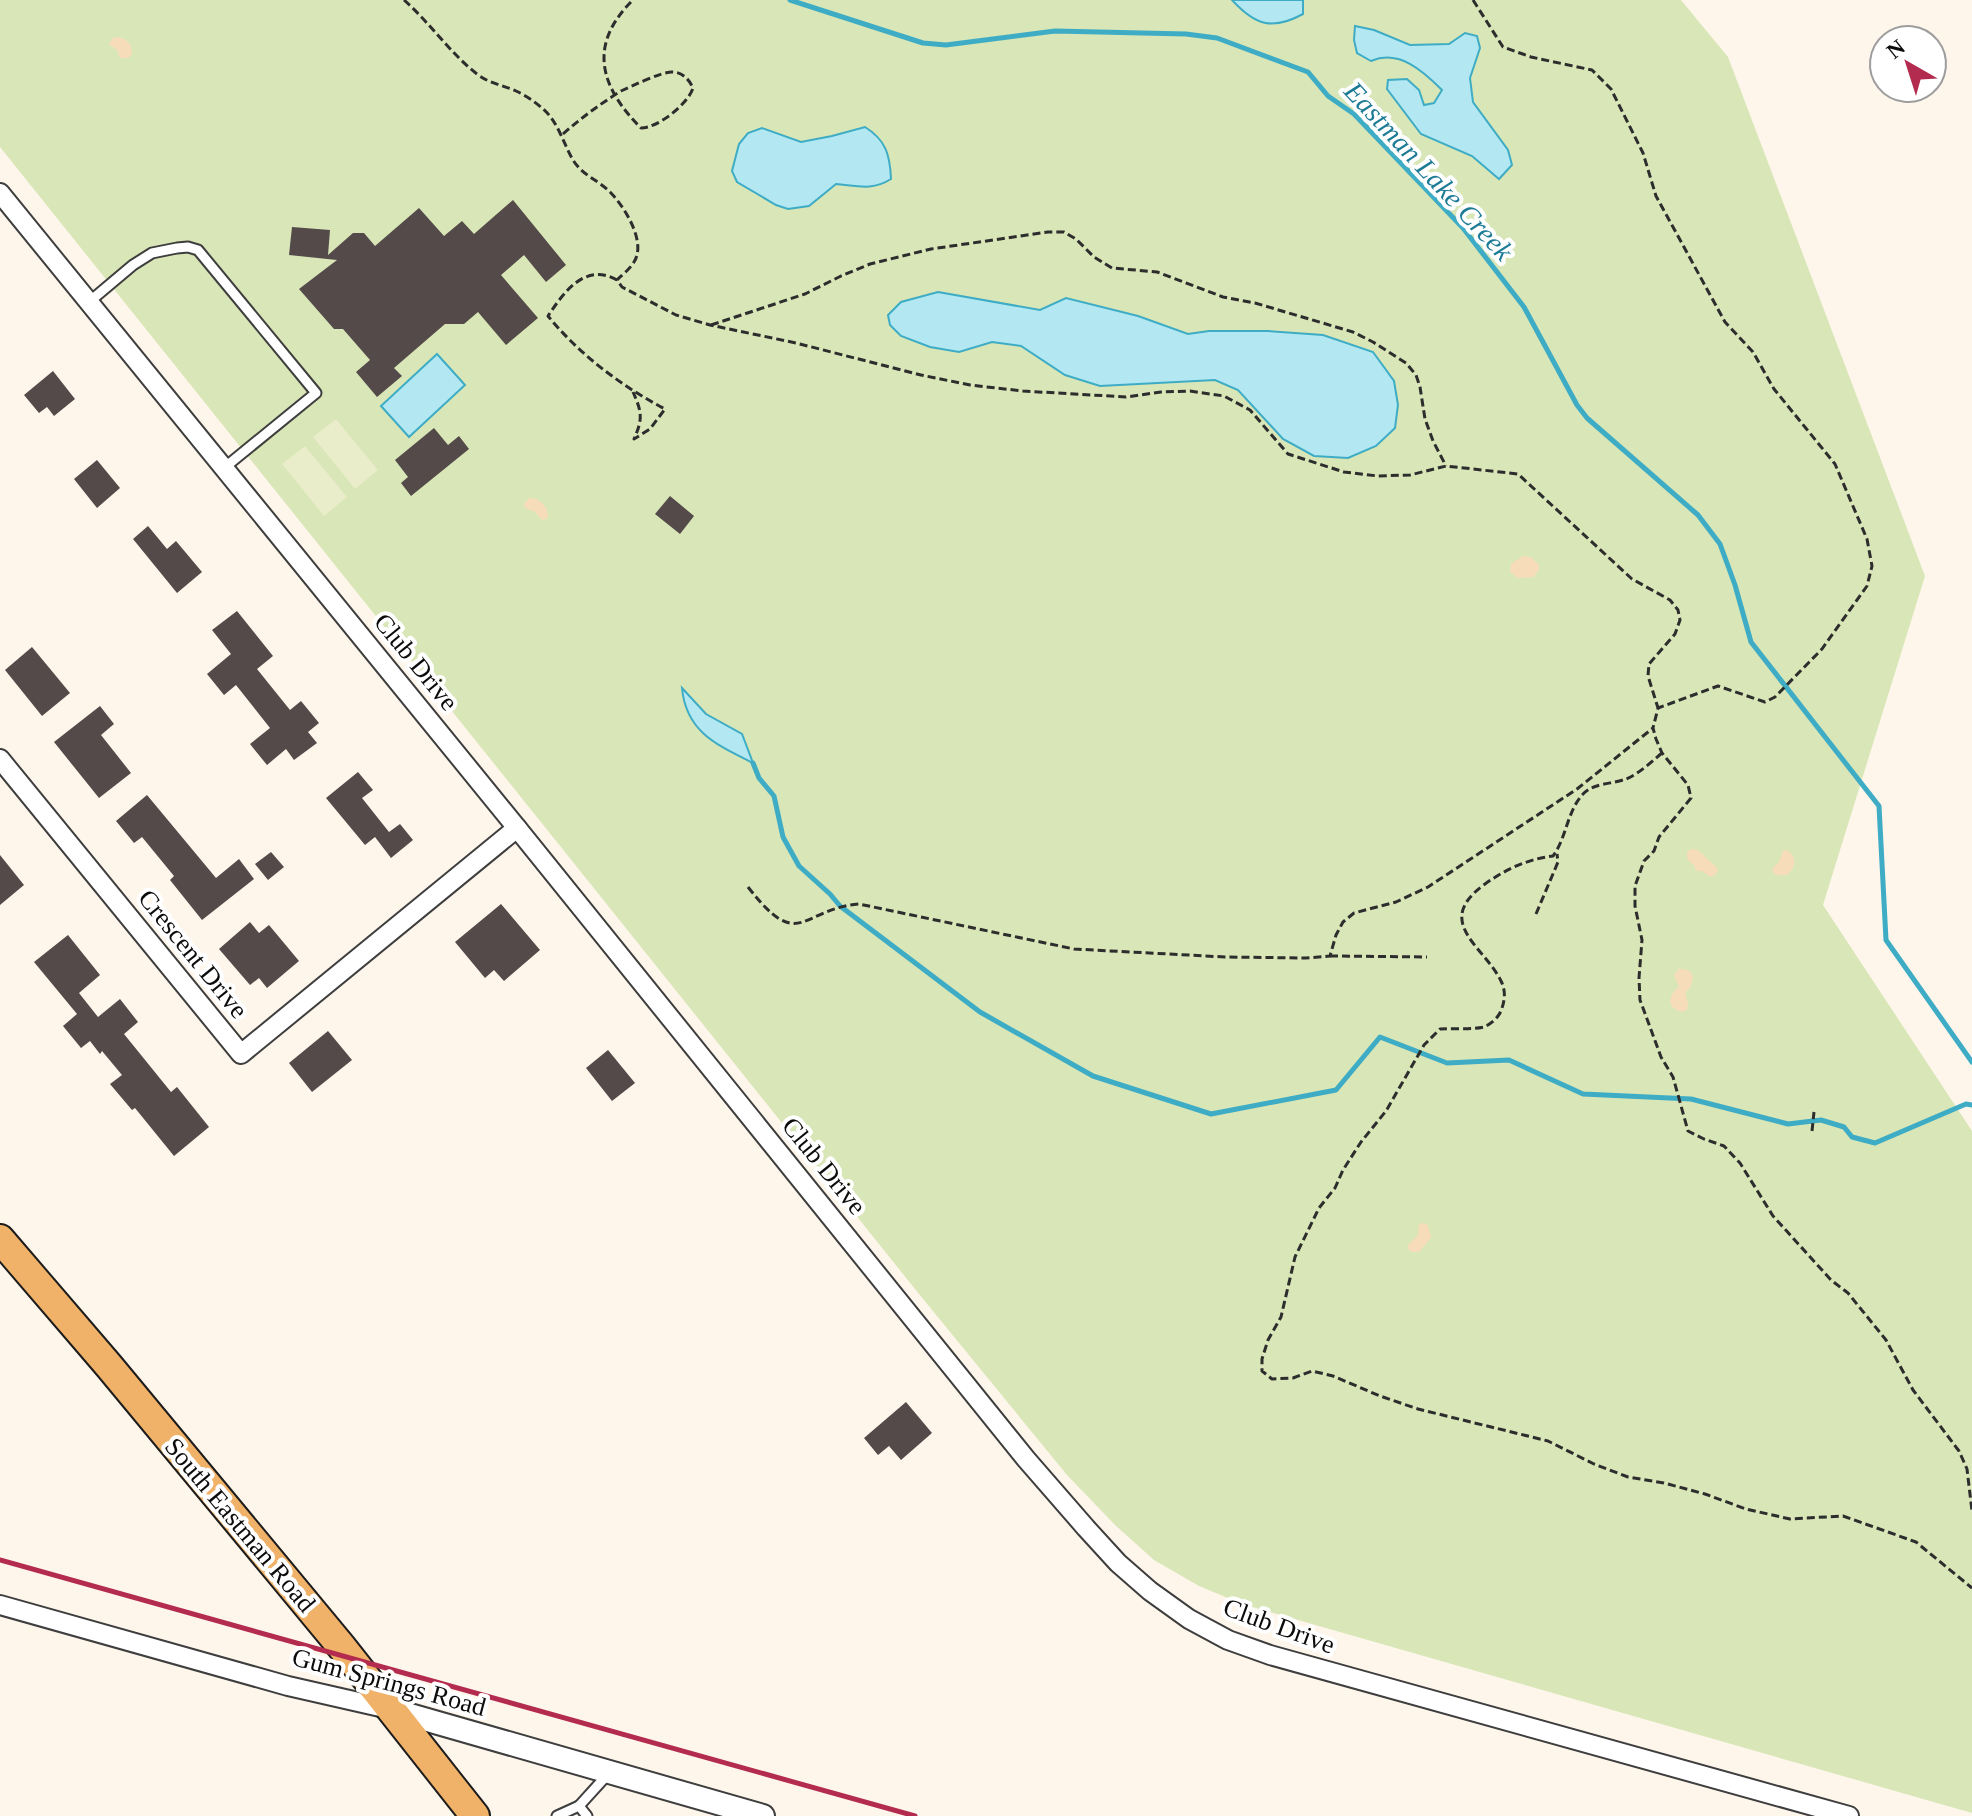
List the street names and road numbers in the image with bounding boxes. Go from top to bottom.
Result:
street label: Club Drive [368,608,464,716]
street label: Crescent Drive [132,884,254,1024]
street label: Club Drive [776,1112,872,1220]
street label: South Eastman Road [159,1432,321,1618]
street label: Club Drive [1219,1592,1339,1660]
street label: Gum Springs Road [289,1642,489,1722]

